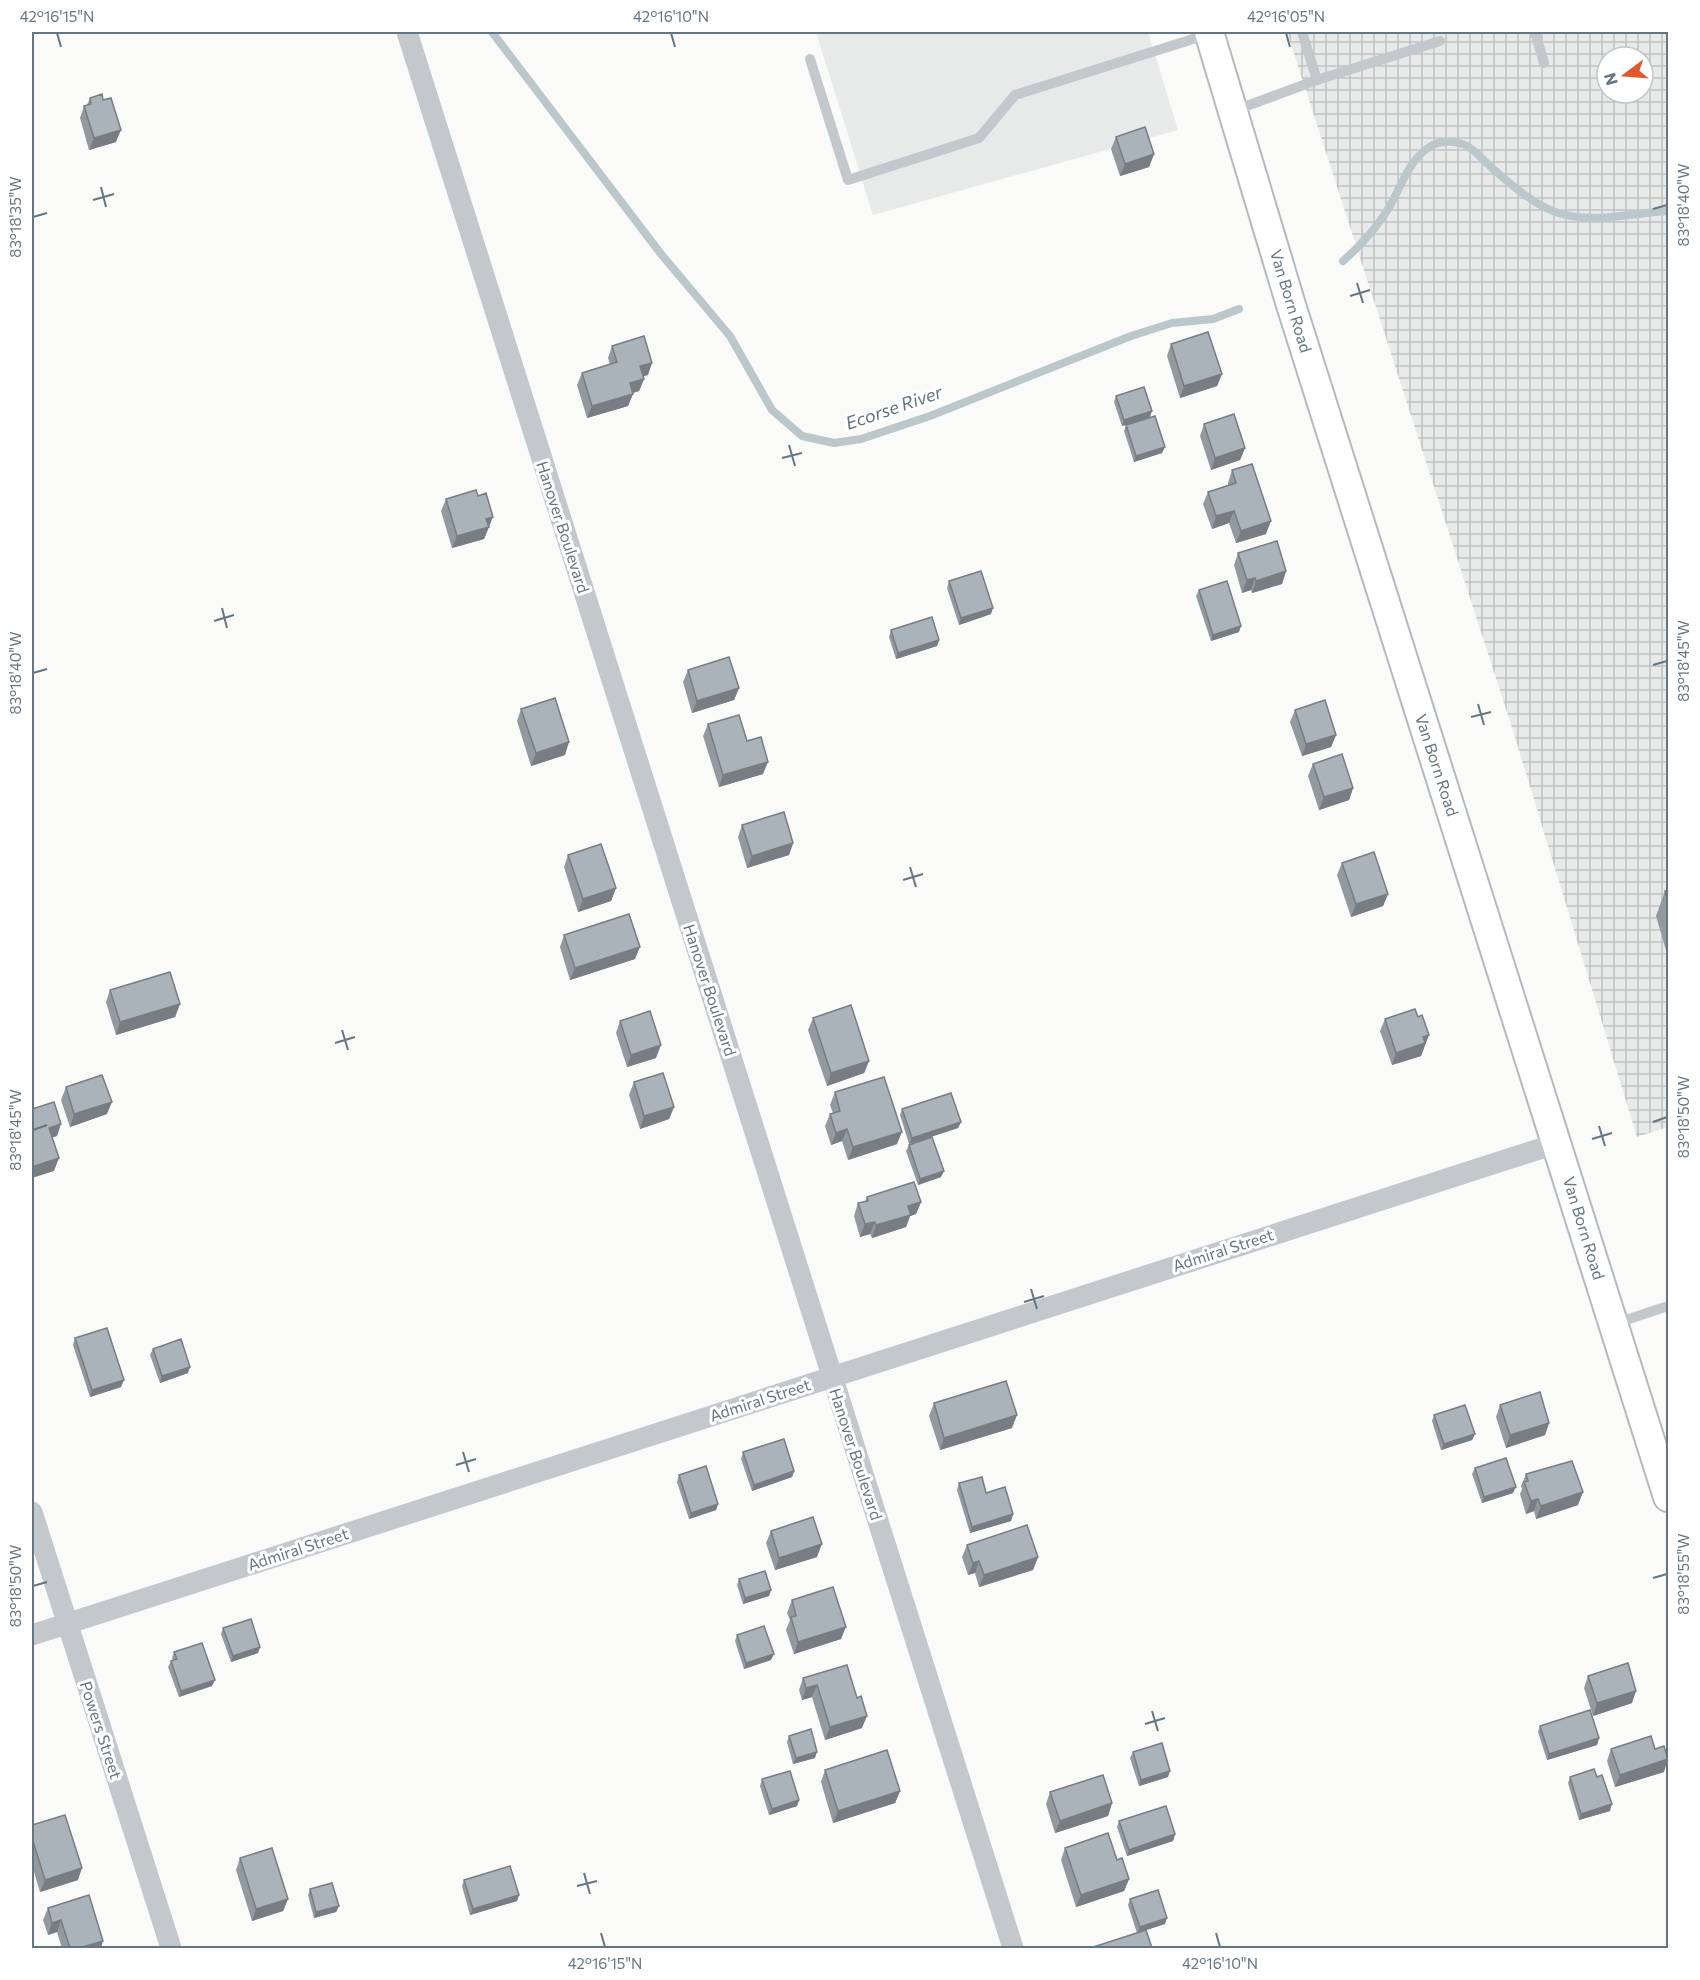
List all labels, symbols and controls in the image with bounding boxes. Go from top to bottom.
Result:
text: 42°16'15"N [20,7,94,25]
text: 42°16'10"N [633,7,709,25]
text: 42°16'05"N [1247,7,1325,25]
north arrow [1595,45,1655,105]
text: N [1599,71,1621,88]
text: 83°18'40"W [1674,164,1692,246]
text: 83°18'35"W [6,176,24,258]
street label: Van Born Road [1267,247,1316,355]
water label: Ecorse River [842,380,946,434]
street label: Hanover Boulevard [533,459,594,595]
text: 83°18'45"W [1674,620,1692,702]
text: 83°18'40"W [6,632,24,714]
street label: Van Born Road [1412,711,1463,818]
street label: Hanover Boulevard [680,922,741,1058]
text: 83°18'50"W [1674,1076,1692,1158]
text: 83°18'45"W [6,1089,24,1171]
street label: Van Born Road [1560,1174,1609,1282]
street label: Admiral Street [1170,1224,1276,1275]
street label: Admiral Street [707,1374,813,1425]
street label: Hanover Boulevard [826,1386,887,1522]
street label: Admiral Street [245,1523,351,1574]
text: 83°18'55"W [1674,1533,1692,1615]
text: 83°18'50"W [6,1545,24,1627]
street label: Powers Street [77,1679,126,1782]
text: 42°16'15"N [568,1954,642,1972]
text: 42°16'10"N [1182,1954,1258,1972]

